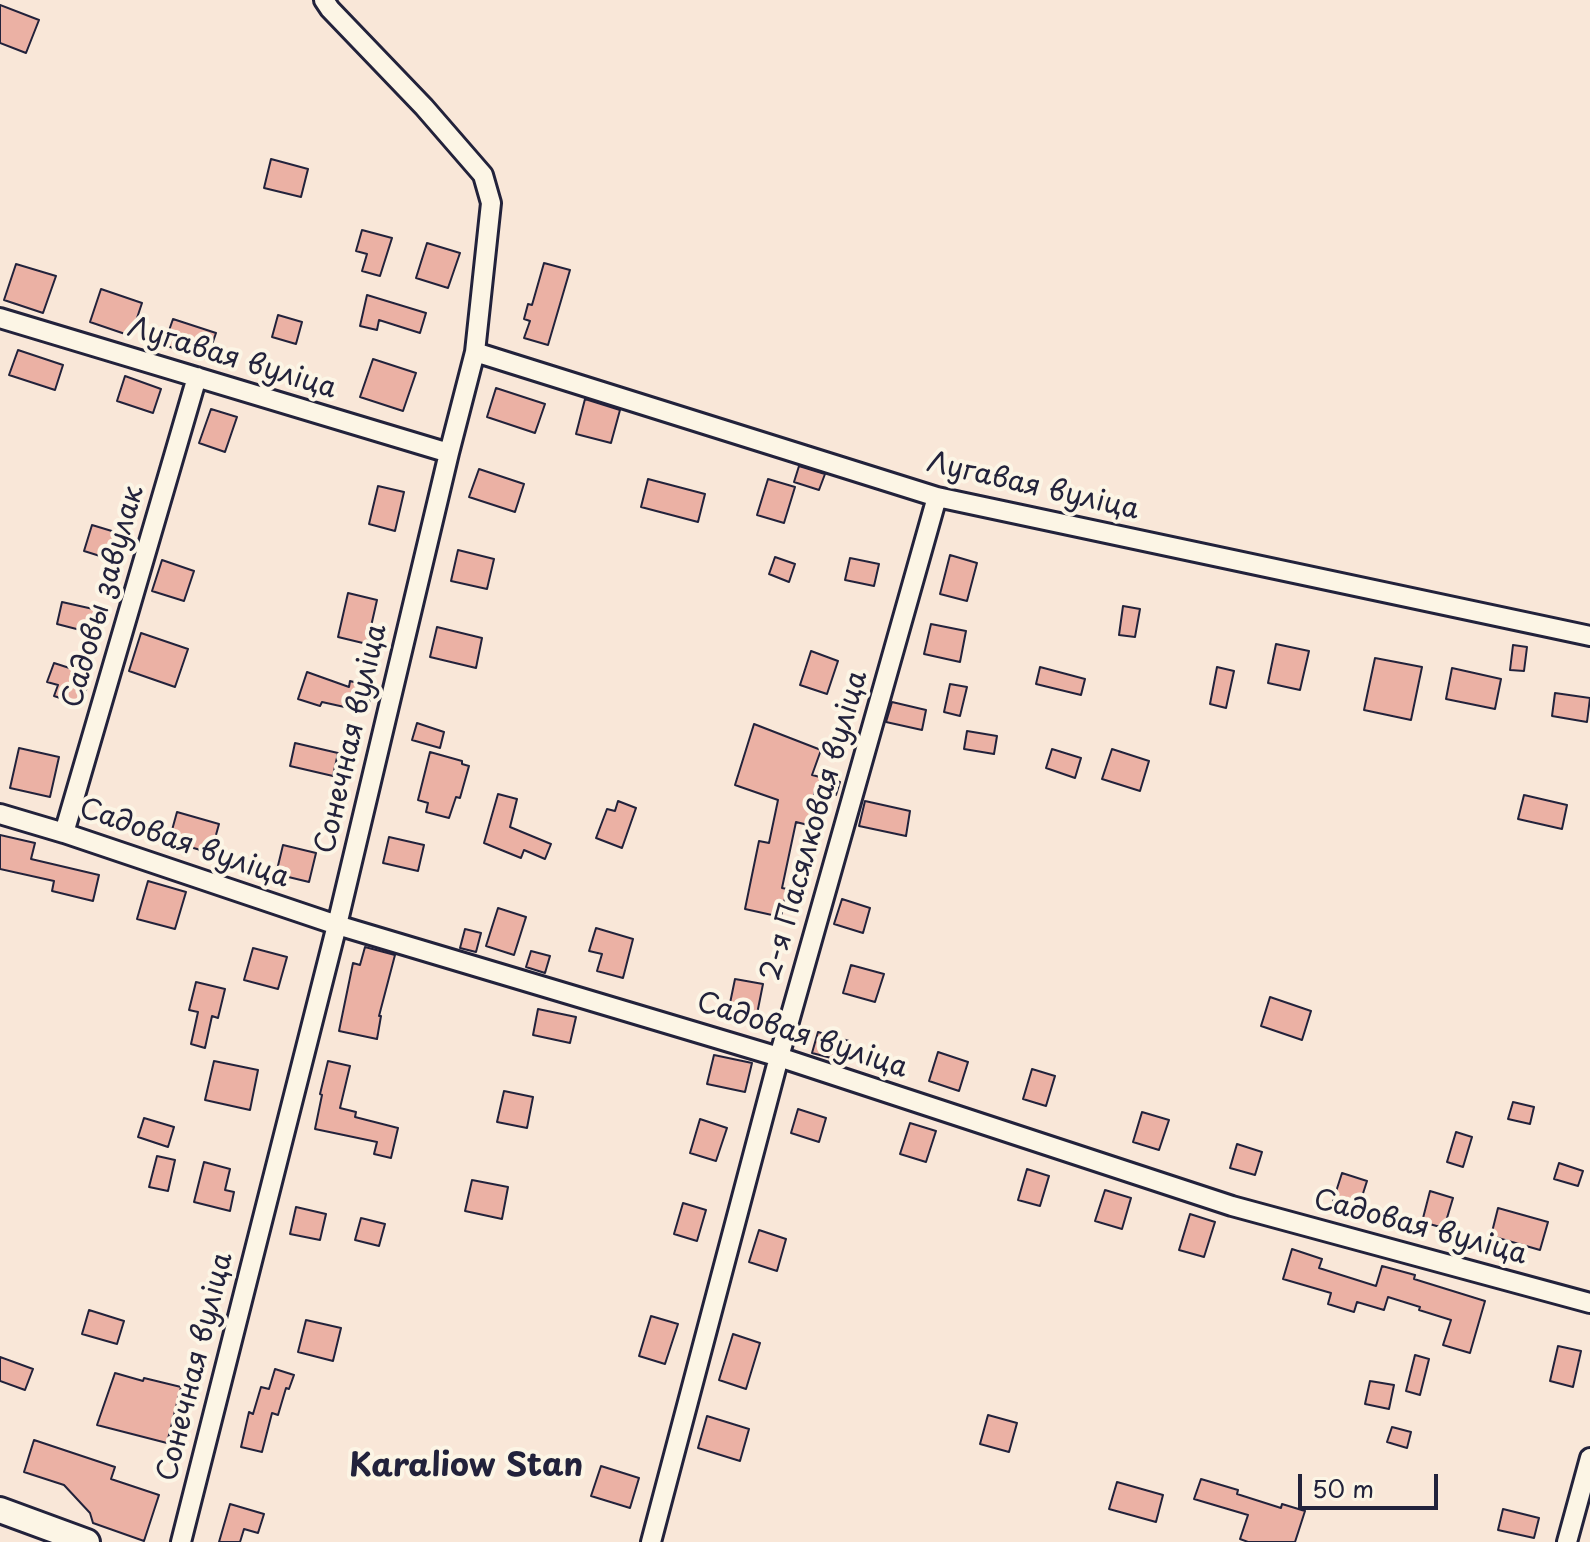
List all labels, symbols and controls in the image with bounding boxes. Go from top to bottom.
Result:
street label: Лугавая вуліца [124,311,340,407]
street label: Лугавая вуліца [924,446,1142,528]
street label: Садовы завулак [56,482,152,712]
street label: Сонечная вуліца [309,621,395,857]
street label: 2-я Пасялковая вуліца [755,667,875,985]
street label: Садовая вуліца [75,792,293,896]
street label: Садовая вуліца [692,986,912,1086]
street label: Садовая вуліца [1310,1183,1530,1273]
street label: Сонечная вуліца [151,1249,241,1485]
district label: Karaliow Stan [349,1448,583,1486]
scale bar [1302,1458,1442,1508]
text: 50 m [1312,1470,1374,1506]

